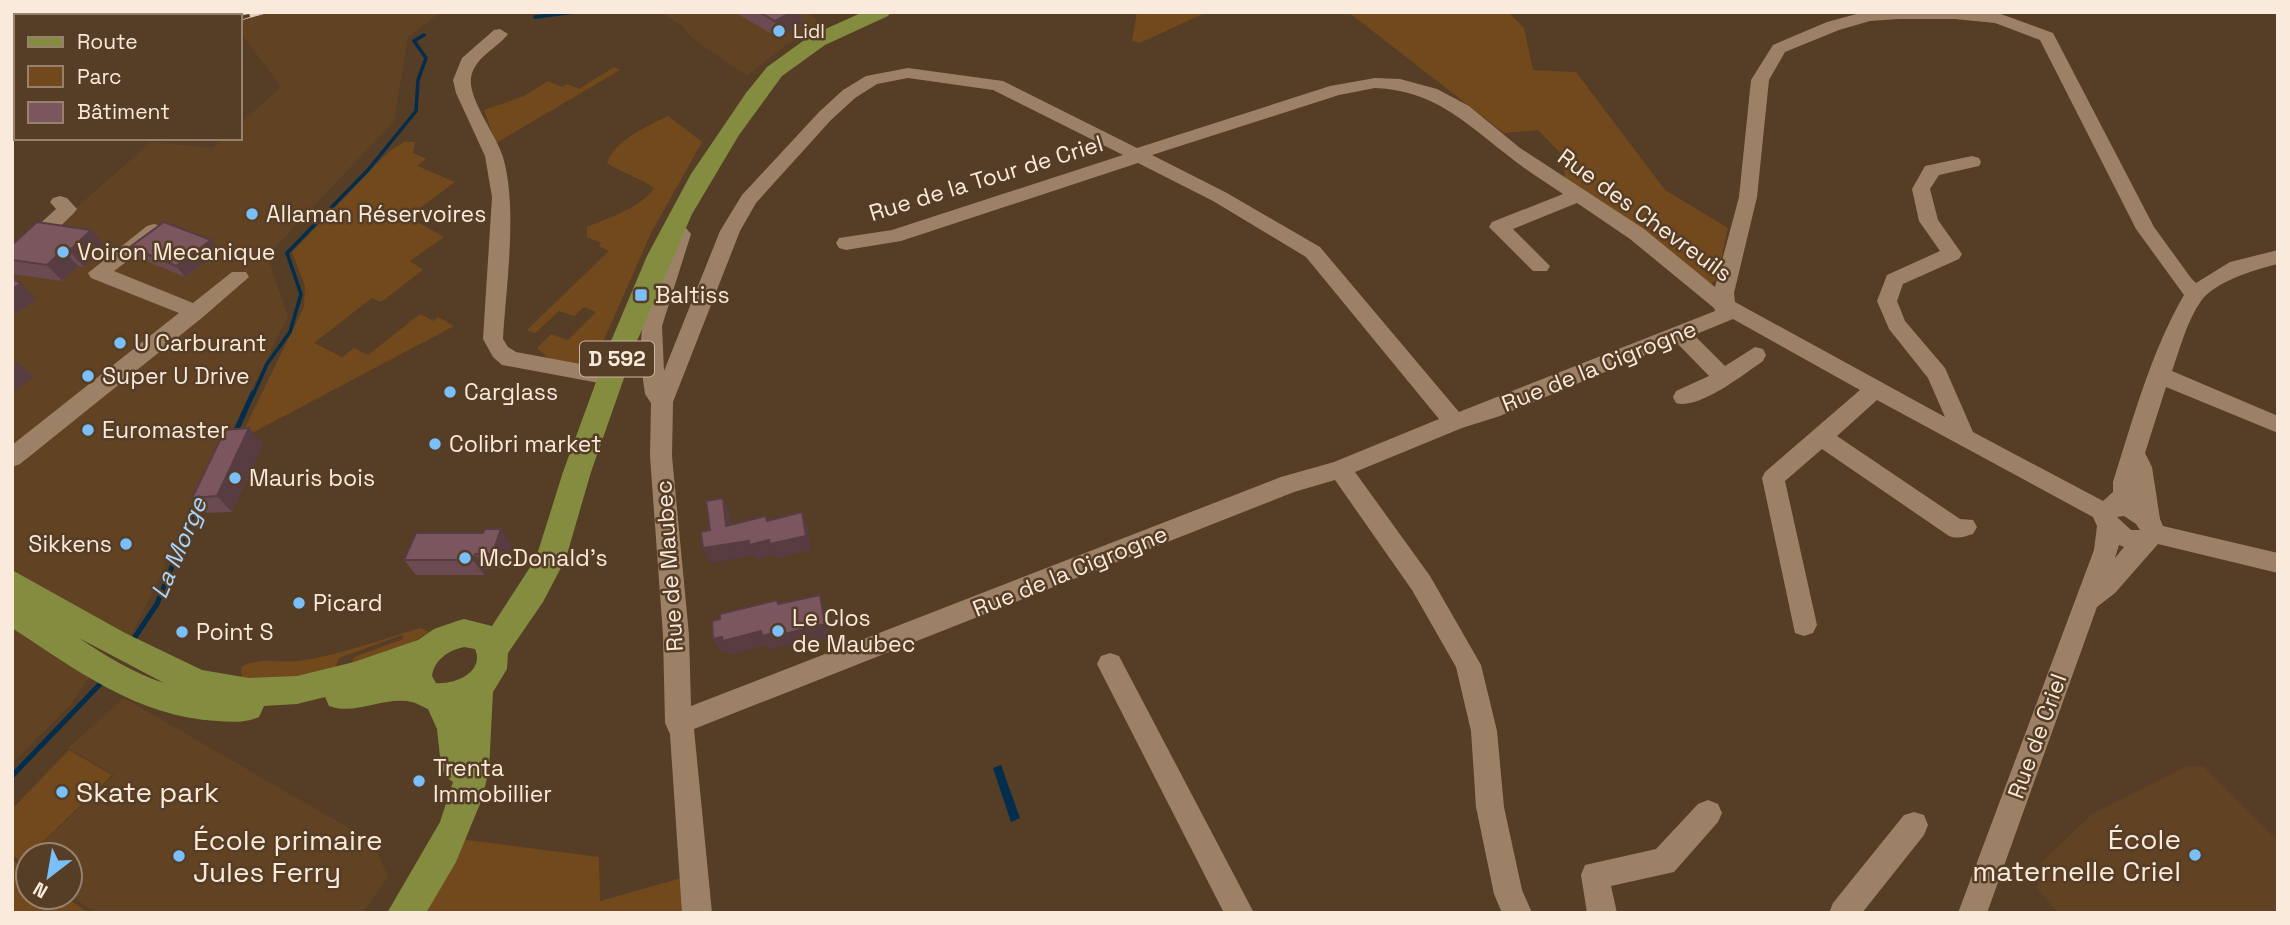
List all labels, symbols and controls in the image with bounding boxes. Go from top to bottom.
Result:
legend [14,14,242,140]
place label: Lidl [793,19,825,44]
marker: Lidl [771,23,787,39]
text: Route [77,28,138,55]
text: Parc [77,63,122,90]
text: Bâtiment [77,98,170,125]
street label: Rue de la Tour de Criel [865,128,1107,228]
street label: Rue des Chevreuils [1552,142,1738,288]
place label: Allaman Réservoires [266,199,486,229]
marker: Allaman Réservoires [244,206,260,222]
place label: Voiron Mecanique [77,237,275,267]
marker: Voiron Mecanique [55,244,71,260]
place label: Baltiss [655,280,730,310]
marker: Baltiss [633,287,649,303]
street label: Rue de la Cigrogne [1497,313,1701,419]
place label: U Carburant [134,328,267,358]
marker: U Carburant [112,335,128,351]
road number: D 592 [580,342,654,376]
place label: Super U Drive [102,361,250,391]
marker: Super U Drive [80,368,96,384]
place label: Carglass [464,377,558,407]
marker: Carglass [442,384,458,400]
place label: Euromaster [102,415,229,445]
marker: Euromaster [80,422,96,438]
place label: Colibri market [449,429,601,459]
marker: Colibri market [427,436,443,452]
place label: Mauris bois [249,463,375,493]
marker: Mauris bois [227,470,243,486]
street label: Rue de Maubec [648,479,690,653]
water label: La Morge [143,492,214,603]
street label: Rue de la Cigrogne [968,518,1172,624]
place label: Sikkens [28,529,112,559]
marker: Sikkens [118,536,134,552]
place label: McDonald's [479,543,608,573]
marker: McDonald's [457,550,473,566]
place label: Picard [313,588,383,618]
marker: Picard [291,595,307,611]
place label: Le Clos de Maubec [792,603,915,659]
place label: Point S [196,617,274,647]
marker: Le Clos de Maubec [770,623,786,639]
marker: Point S [174,624,190,640]
street label: Rue de Criel [2001,669,2073,803]
place label: Trenta Immobillier [433,753,552,809]
marker: Trenta Immobillier [411,773,427,789]
place label: Skate park [76,774,219,810]
marker: Skate park [54,784,70,800]
place label: École maternelle Criel [1972,821,2181,889]
place label: École primaire Jules Ferry [193,822,383,890]
north arrow [14,841,84,911]
marker: École maternelle Criel [2187,847,2203,863]
marker: École primaire Jules Ferry [171,848,187,864]
text: N [29,876,52,904]

